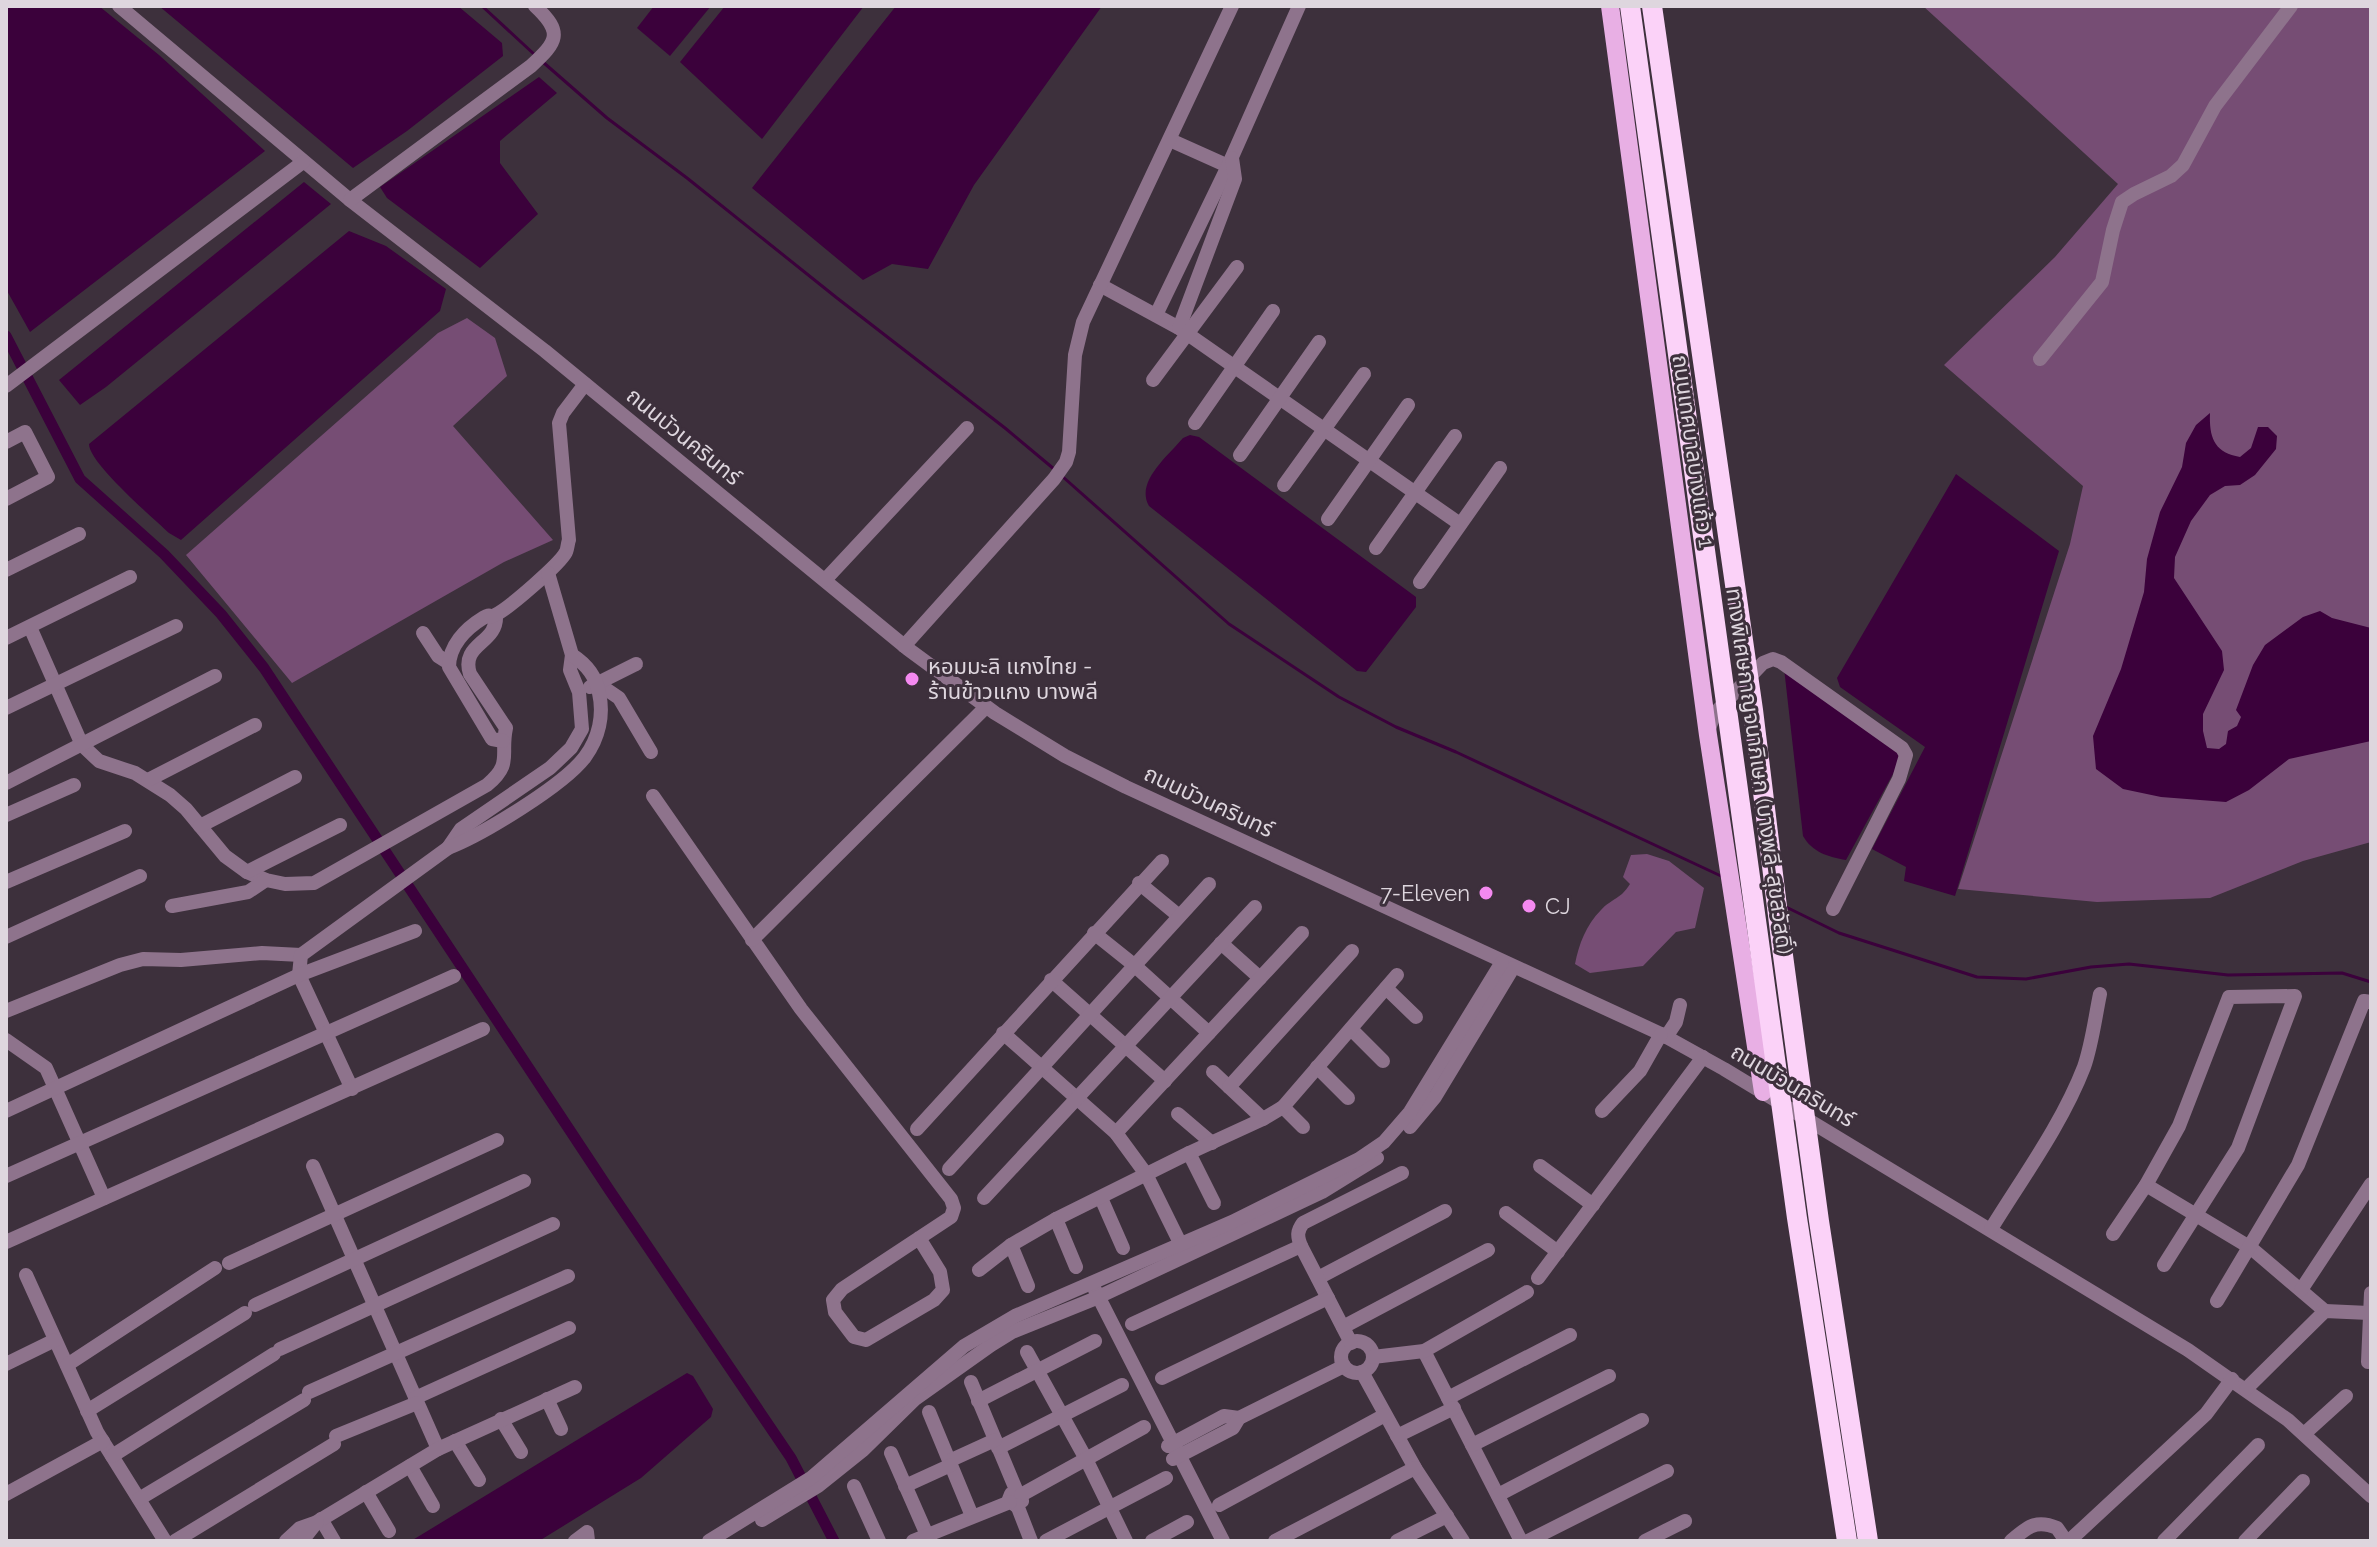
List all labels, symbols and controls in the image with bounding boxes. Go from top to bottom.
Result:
street label: ถนนเทศบาลบางแก้ว 1 [1668,353,1720,549]
street label: ถนนบัวนครินทร์ [622,382,747,491]
street label: ทางพิเศษกาญจนาภิเษก (บางพลี-สุขสวัสดิ์) [1720,586,1799,956]
place label: หอมมะลิ เเกงไทย - ร้านข้าวแกง บางพลี [928,653,1098,704]
marker: หอมมะลิ เเกงไทย - ร้านข้าวแกง บางพลี [903,670,921,688]
street label: ถนนบัวนครินทร์ [1140,760,1279,843]
place label: 7-Eleven [1381,880,1470,906]
marker: 7-Eleven [1477,884,1495,902]
place label: CJ [1545,893,1571,919]
marker: CJ [1520,897,1538,915]
street label: ถนนบัวนครินทร์ [1726,1038,1860,1133]

